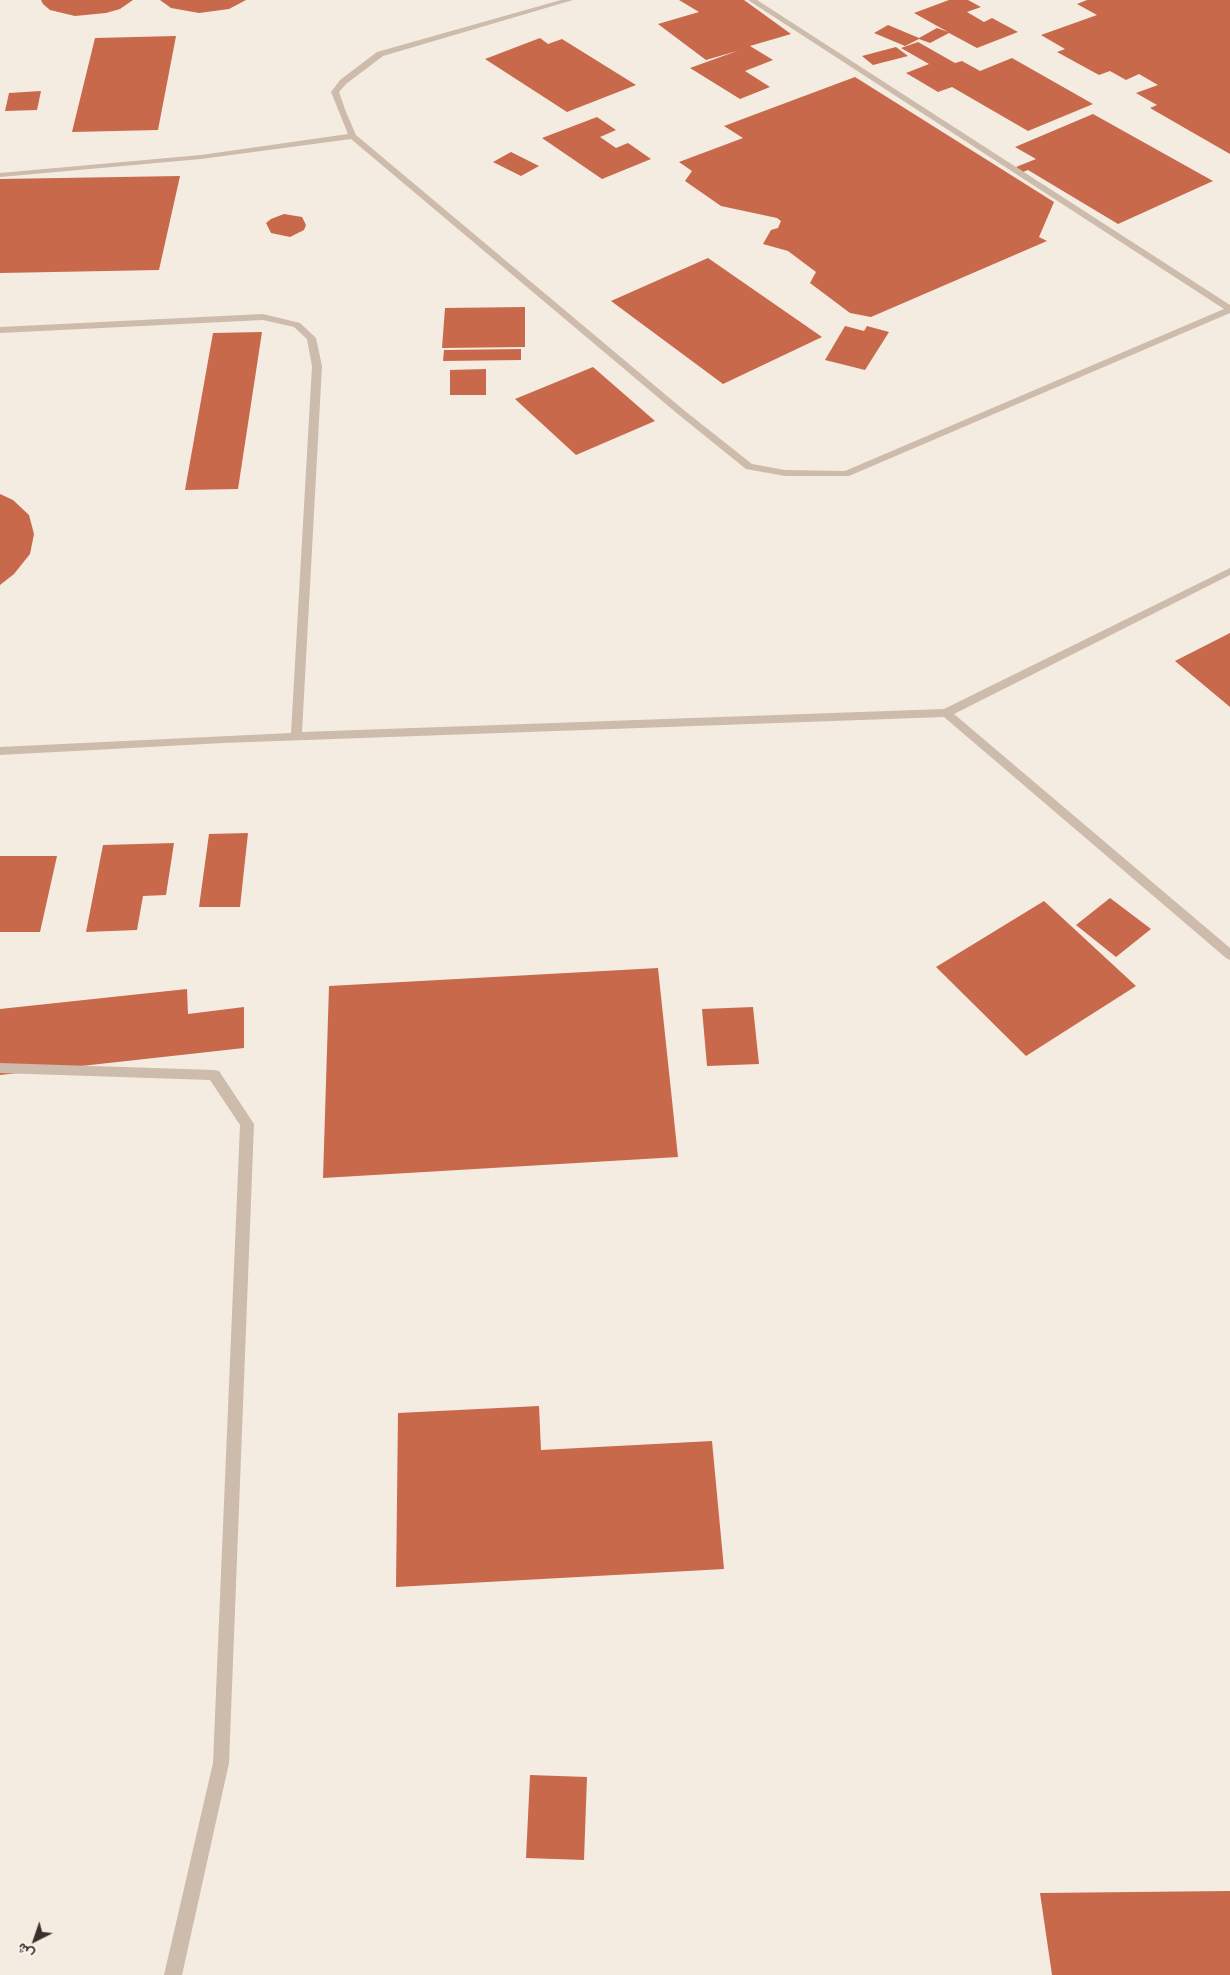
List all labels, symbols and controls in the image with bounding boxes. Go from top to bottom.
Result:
north arrow [10,1915,60,1965]
text: ش [14,1940,37,1963]

